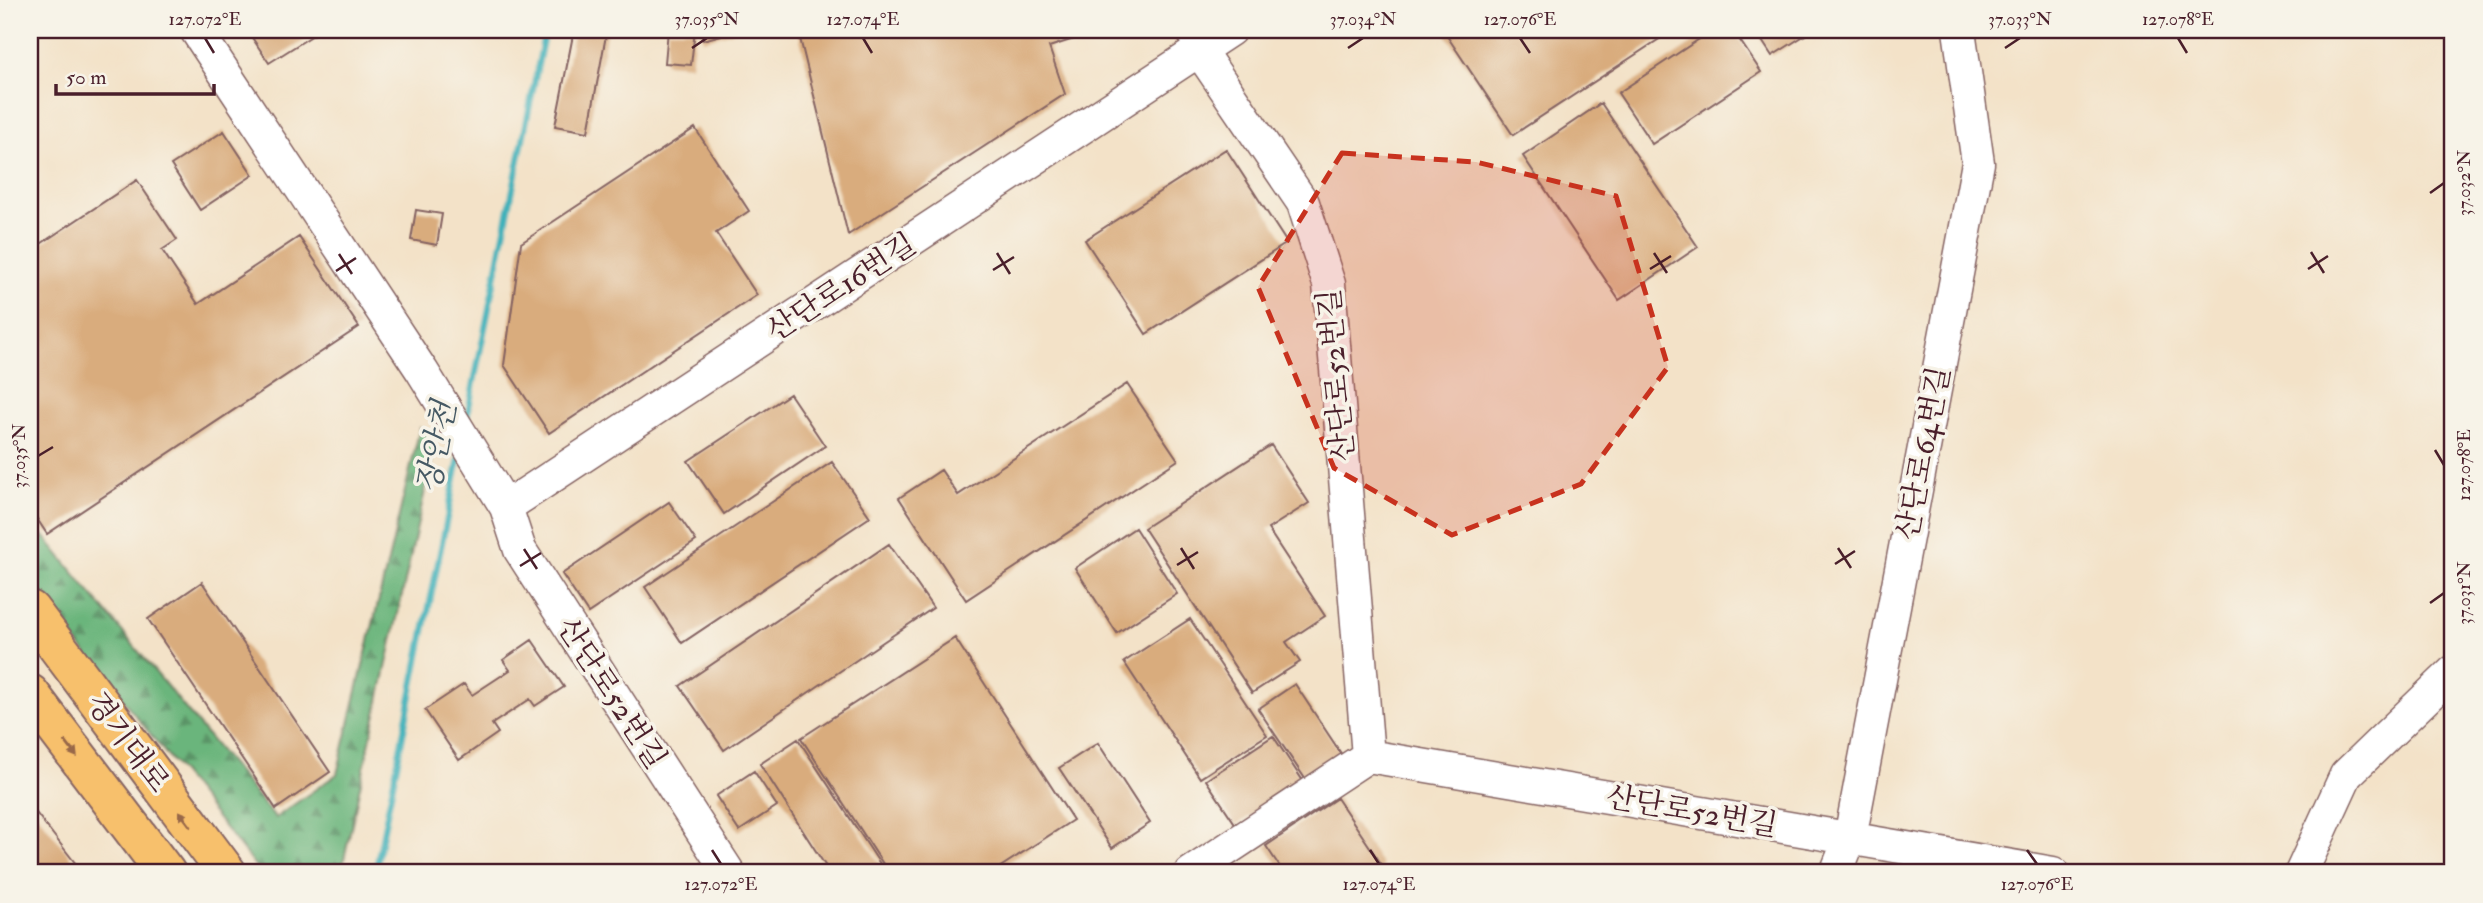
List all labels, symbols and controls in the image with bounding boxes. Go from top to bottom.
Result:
text: 127.072°E [169,8,241,31]
text: 37.035°N [675,8,739,31]
text: 127.074°E [827,8,899,31]
text: 37.034°N [1330,8,1396,31]
text: 127.076°E [1484,8,1556,31]
text: 37.033°N [1988,8,2052,31]
text: 127.078°E [2142,8,2214,31]
scale bar [56,52,214,96]
text: 50 m [66,64,107,91]
text: 37.032°N [2453,150,2476,216]
street label: 산단로16번길 [760,225,923,349]
street label: 산단로52번길 [1311,287,1362,463]
street label: 산단로64번길 [1889,363,1958,543]
water label: 장안천 [409,396,466,497]
text: 37.035°N [8,424,31,488]
text: 127.078°E [2453,429,2476,501]
text: 37.031°N [2453,561,2476,625]
street label: 산단로52번길 [549,611,674,776]
street label: 경기대로 [78,685,177,800]
one-way arrow [63,739,78,757]
street label: 산단로52번길 [1603,778,1780,845]
one-way arrow [179,810,193,828]
text: 127.072°E [685,873,757,896]
text: 127.074°E [1343,873,1415,896]
text: 127.076°E [2001,873,2073,896]

